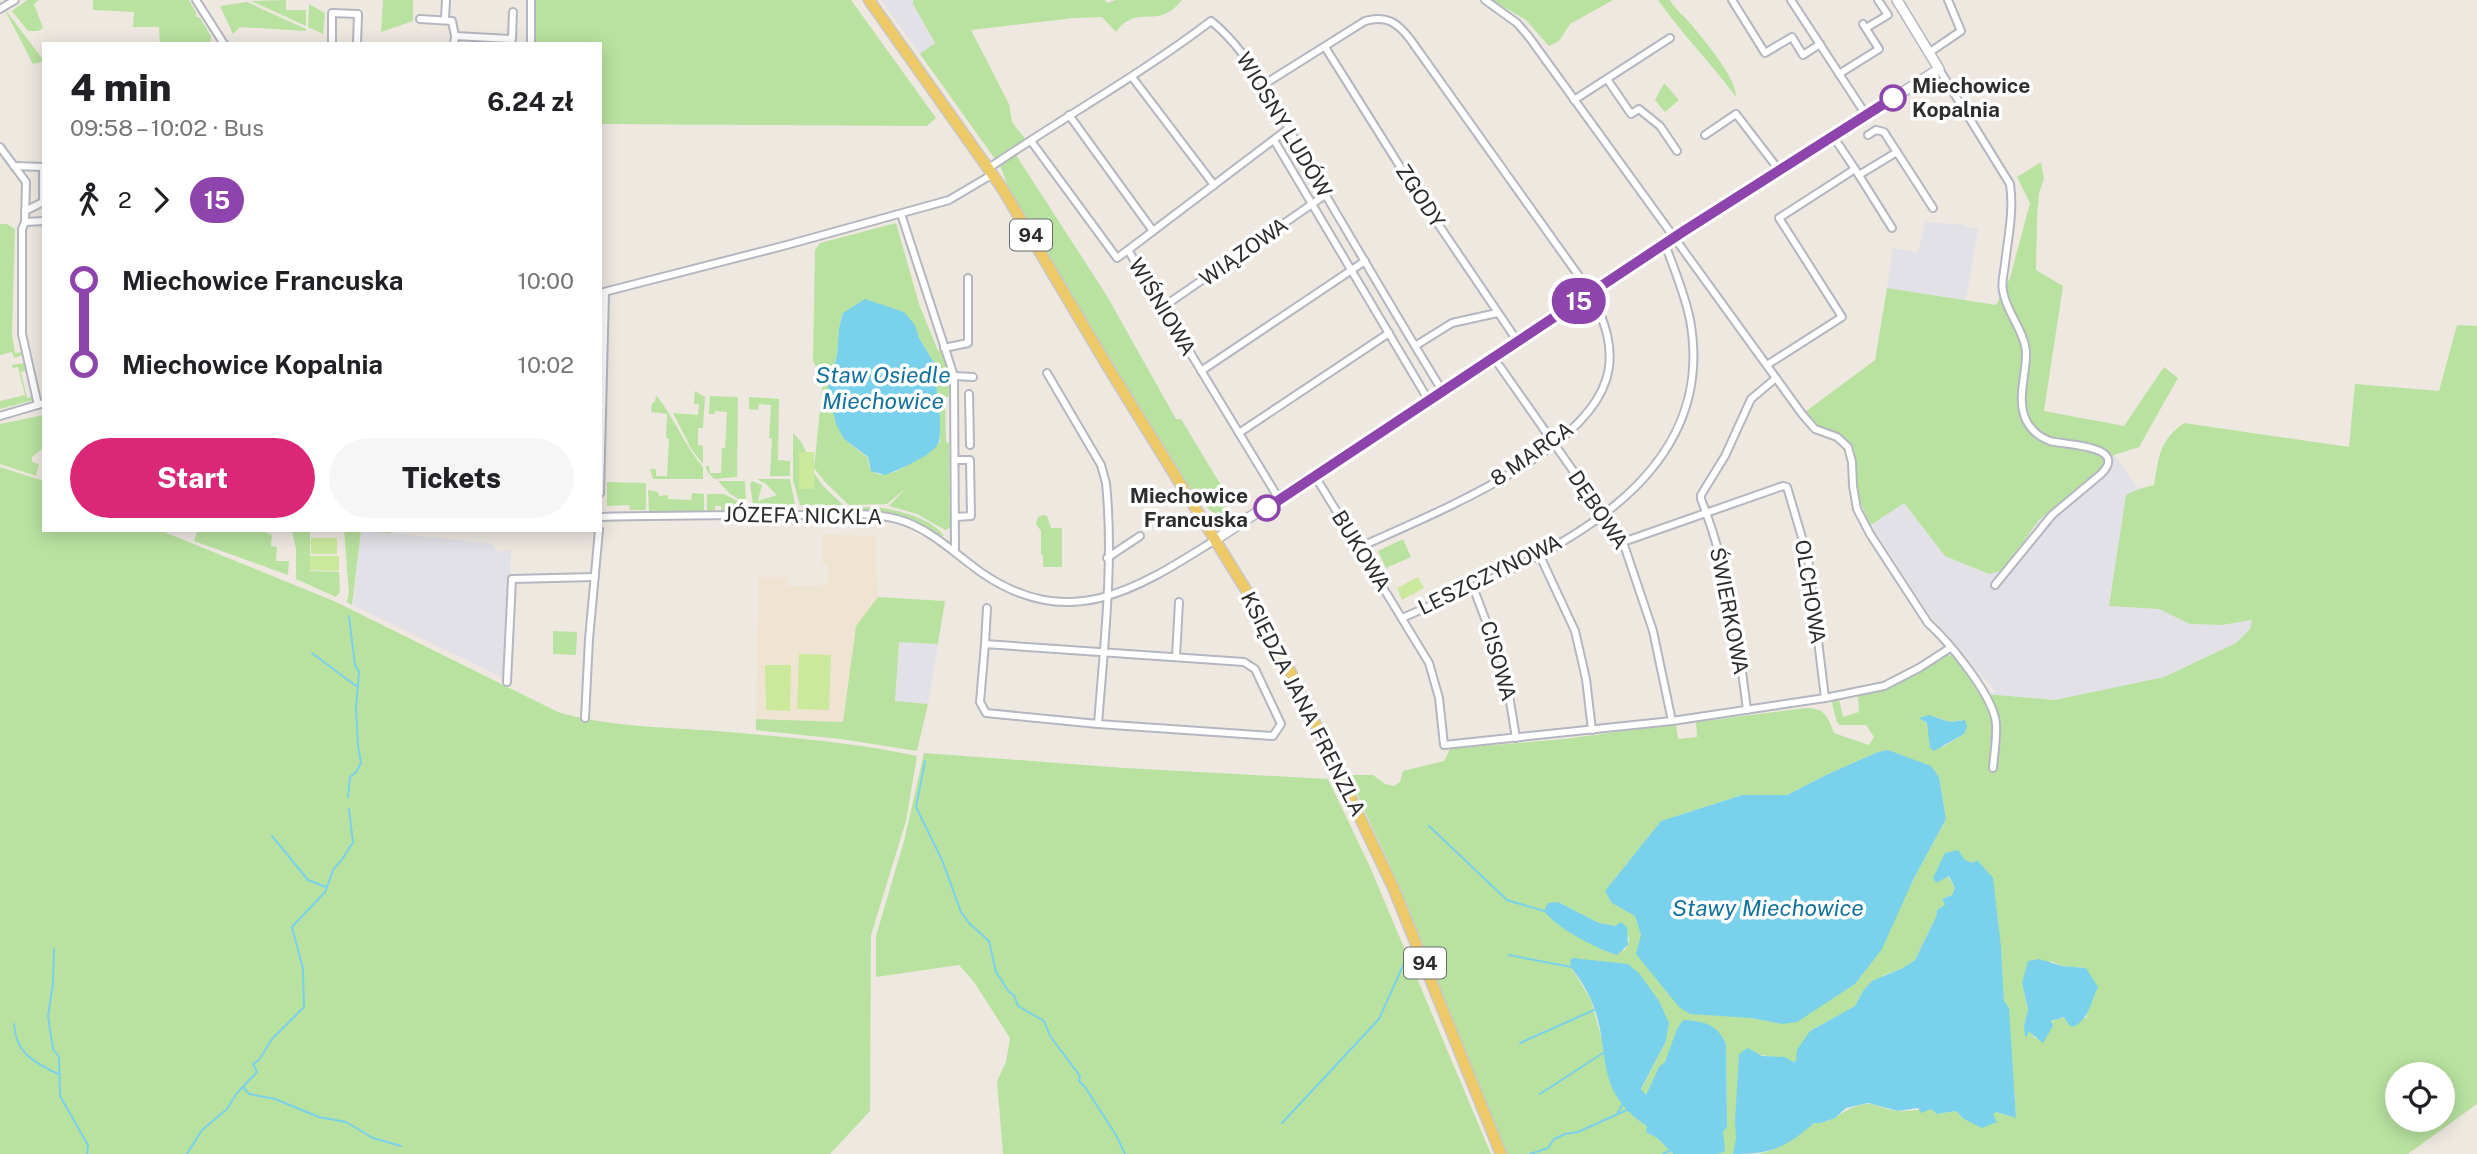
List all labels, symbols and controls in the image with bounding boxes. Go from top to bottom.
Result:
street label: WIOSNY LUDÓW [1231,48,1338,202]
text: 4 min [70,65,172,110]
place label: Miechowice Kopalnia [1912,73,2030,122]
marker: Miechowice Kopalnia [1880,85,1906,111]
text: 6.24 zł [487,86,574,117]
text: 09:58 – 10:02 · Bus [70,114,264,141]
street label: ZGODY [1391,159,1450,232]
icon: walk [70,181,108,219]
icon: forward [142,181,180,219]
text: 2 [118,186,132,213]
text: 15 [204,186,230,214]
street label: WIĄZOWA [1195,212,1293,291]
road number: 94 [1010,219,1052,250]
street label: WIŚNIOWA [1124,253,1201,360]
text: Miechowice Francuska [122,265,404,296]
text: 10:00 [517,267,574,294]
line badge: 15 [1548,278,1610,324]
text: 15 [1566,287,1592,315]
text: Miechowice Kopalnia [122,349,383,380]
text: 10:02 [518,351,574,378]
water label: Staw Osiedle Miechowice [815,361,951,414]
street label: 8 MARCA [1486,416,1578,491]
button: Start [70,438,315,518]
button: Tickets [329,438,574,518]
street label: DĘBOWA [1563,466,1634,554]
place label: Miechowice Francuska [1130,483,1248,532]
marker: Miechowice Francuska [1254,495,1280,521]
street label: JÓZEFA NICKLA [723,502,883,529]
street label: BUKOWA [1327,506,1396,596]
street label: LESZCZYNOWA [1414,529,1566,620]
street label: OLCHOWA [1790,538,1831,646]
street label: ŚWIERKOWA [1705,545,1754,677]
street label: KSIĘDZA JANA FRENZLA [1236,587,1371,820]
street label: CISOWA [1475,618,1522,704]
water label: Stawy Miechowice [1672,894,1864,921]
road number: 94 [1404,948,1446,979]
map controls [2385,1062,2455,1132]
button: locate [2385,1062,2455,1132]

